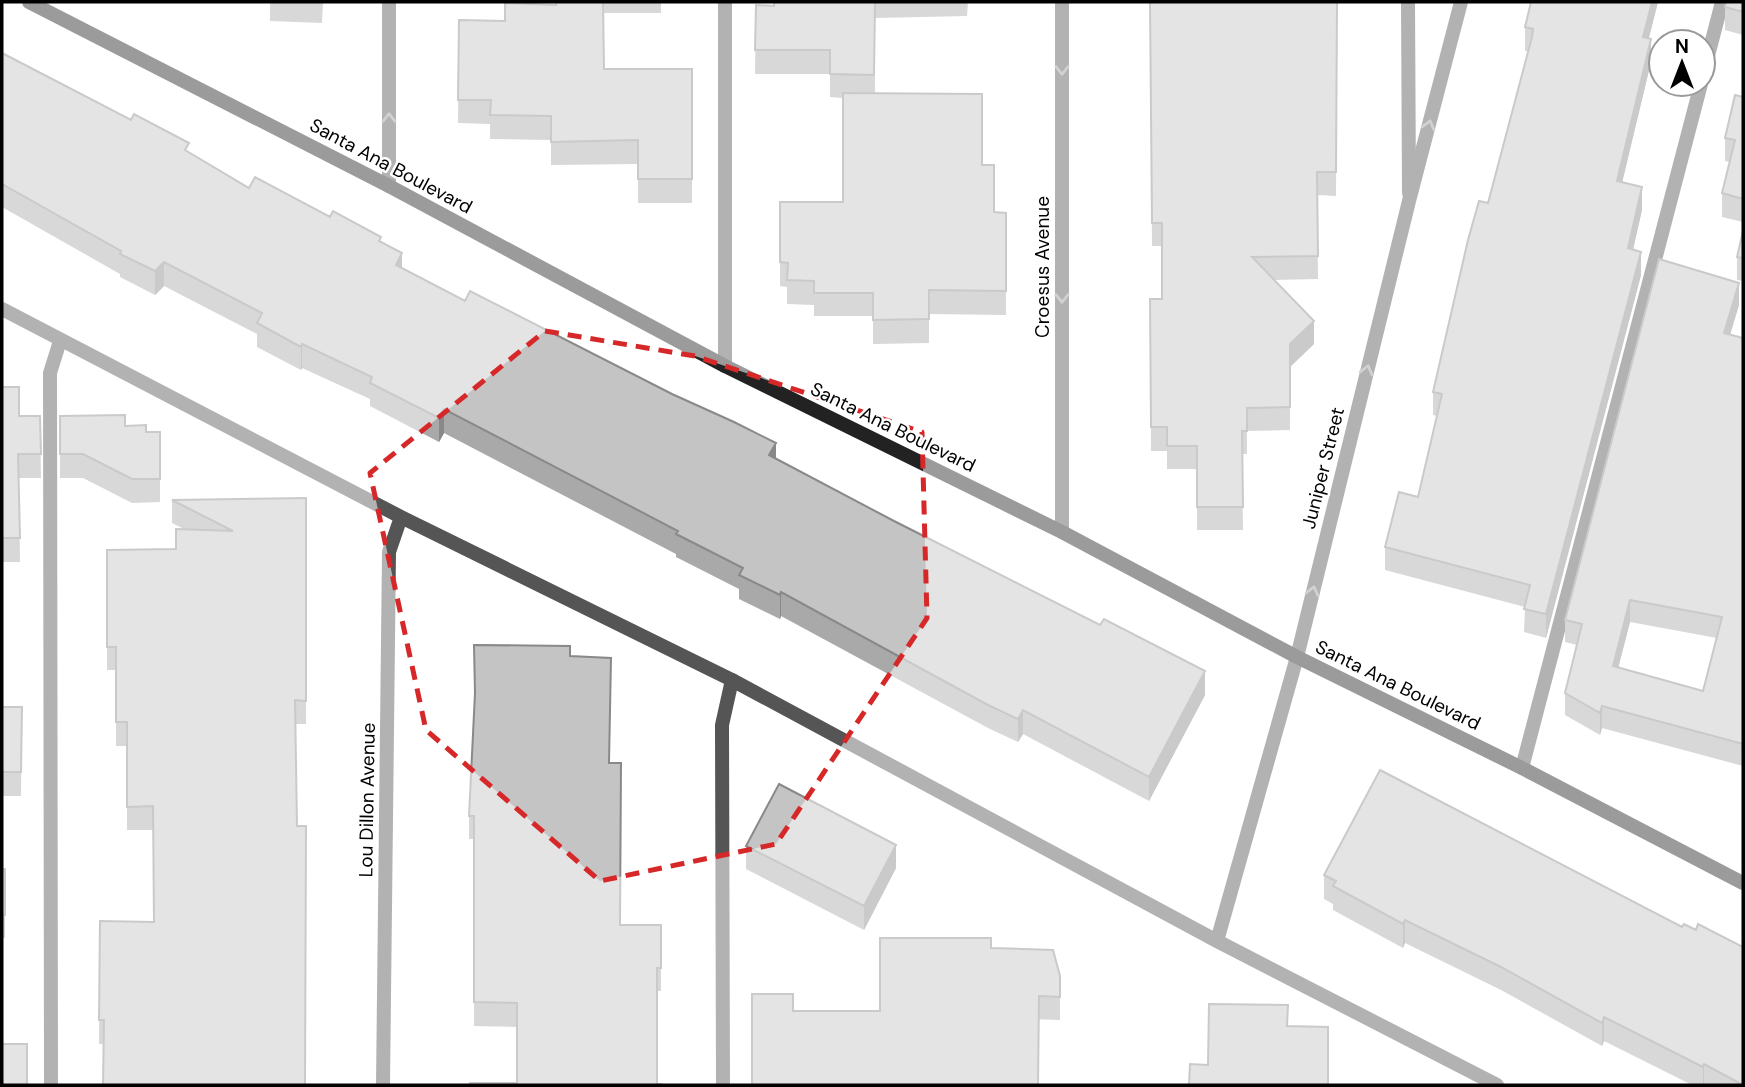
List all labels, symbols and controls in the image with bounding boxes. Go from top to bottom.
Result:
north arrow [1647,28,1717,98]
text: N [1675,34,1689,59]
one-way arrow [1054,65,1070,76]
one-way arrow [381,112,397,123]
street label: Santa Ana Boulevard [305,113,477,219]
one-way arrow [1420,120,1435,132]
street label: Croesus Avenue [1030,196,1055,338]
one-way arrow [1054,293,1070,303]
one-way arrow [1359,364,1373,376]
street label: Santa Ana Boulevard [806,376,980,478]
street label: Juniper Street [1296,405,1350,531]
one-way arrow [1305,585,1319,597]
street label: Santa Ana Boulevard [1311,634,1485,736]
street label: Lou Dillon Avenue [353,722,381,878]

